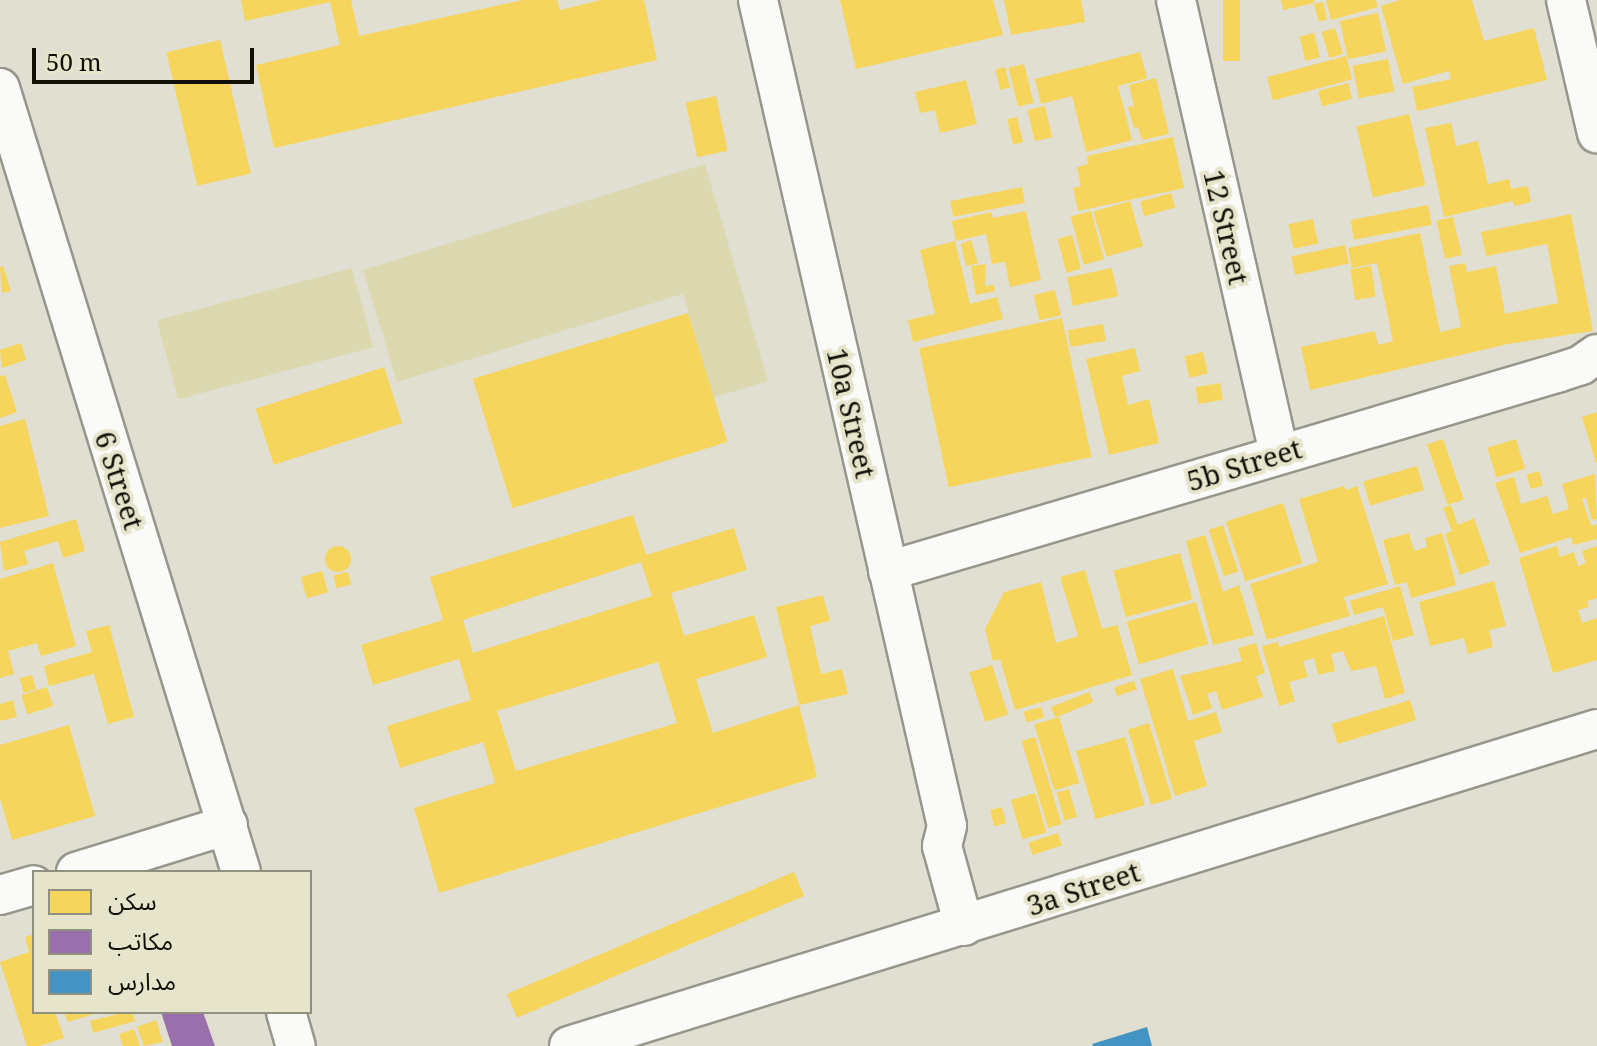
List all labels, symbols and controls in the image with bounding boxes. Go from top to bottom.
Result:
scale bar [36,32,258,82]
text: 50 m [46,45,102,78]
street label: 12 Street [1198,166,1256,288]
street label: 10a Street [821,345,883,481]
street label: 6 Street [88,427,152,533]
street label: 5b Street [1183,431,1305,497]
street label: 3a Street [1022,854,1144,922]
legend [32,870,312,1014]
text: سكن [108,884,157,917]
text: مكاتب [108,924,173,957]
text: مدارس [108,964,176,997]

